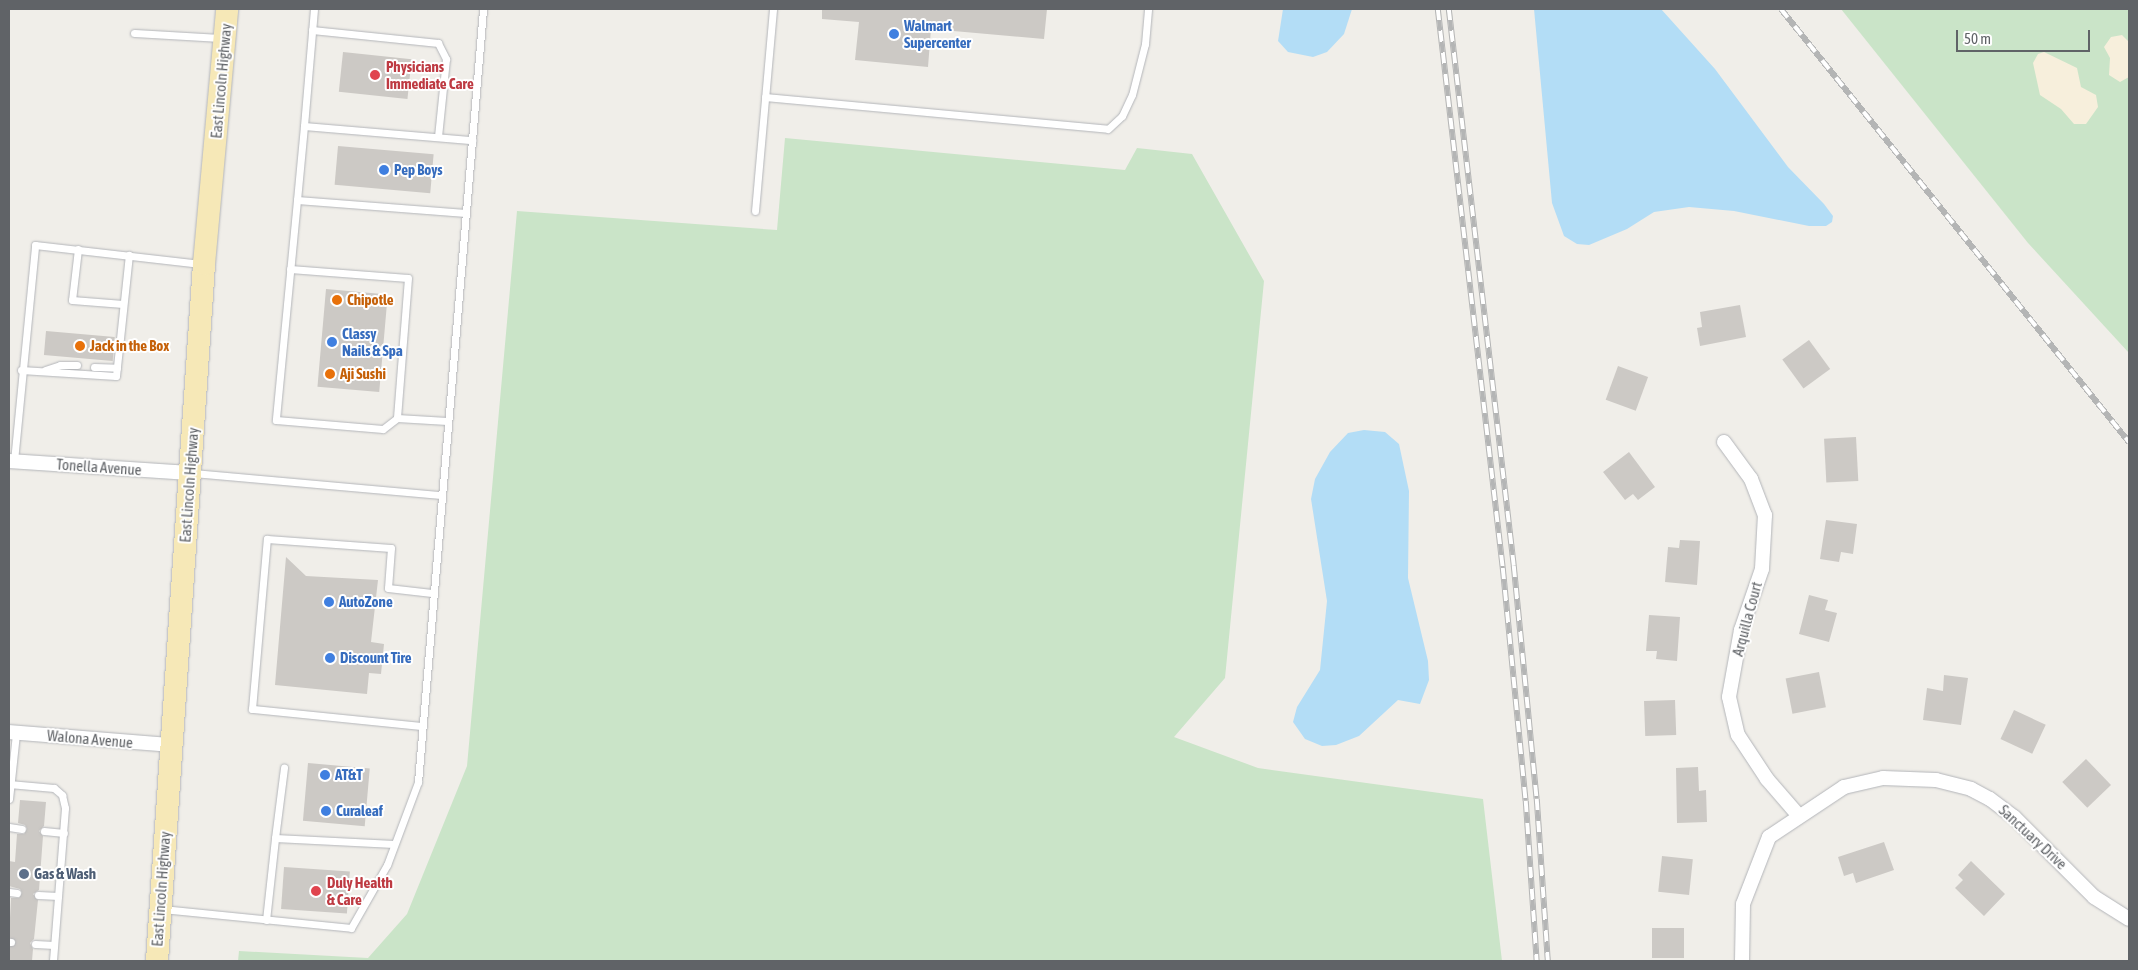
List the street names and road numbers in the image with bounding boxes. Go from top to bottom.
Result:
street label: East Lincoln Highway [207,23,235,139]
street label: East Lincoln Highway [176,427,202,543]
street label: Tonella Avenue [56,455,142,479]
street label: Arquilla Court [1728,580,1766,658]
street label: Walona Avenue [46,726,134,752]
street label: Sanctuary Drive [1995,801,2071,873]
street label: East Lincoln Highway [148,831,174,947]

